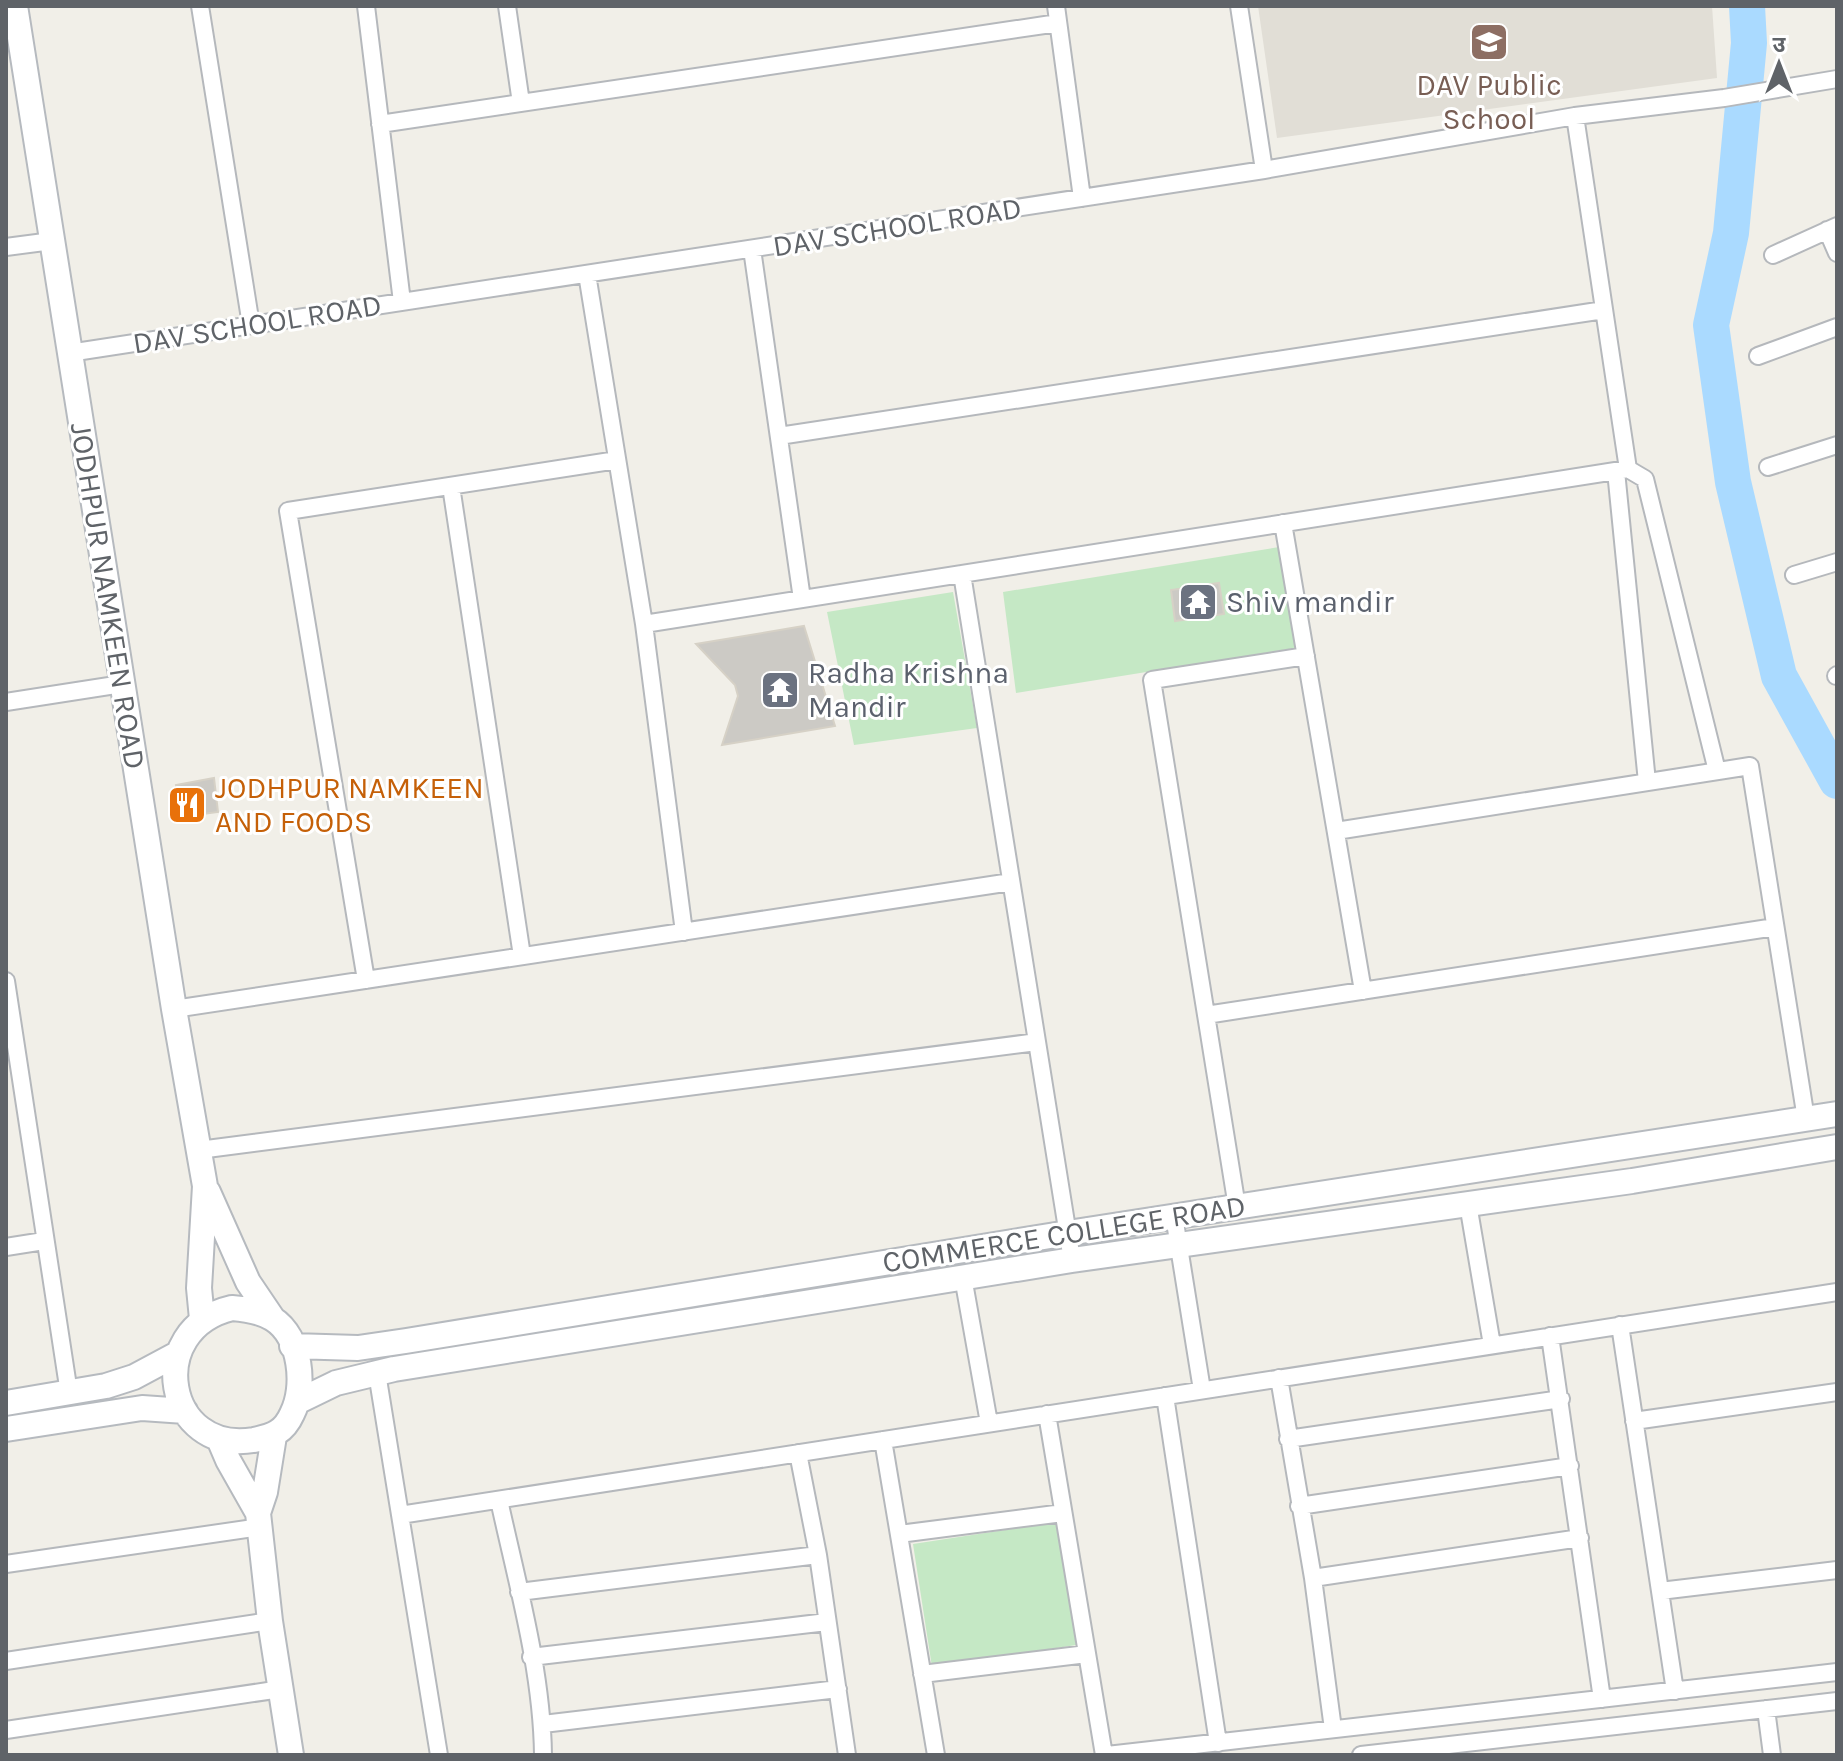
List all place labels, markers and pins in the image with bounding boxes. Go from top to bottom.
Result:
school or university icon: DAV Public School [1468,21,1510,63]
place label: DAV Public School [1416,67,1562,137]
temple icon: Shiv mandir [1177,581,1219,623]
place label: Shiv mandir [1226,584,1394,620]
place label: Radha Krishna Mandir [808,655,1009,725]
temple icon: Radha Krishna Mandir [759,669,801,711]
place label: JODHPUR NAMKEEN AND FOODS [215,770,484,840]
restaurant icon: JODHPUR NAMKEEN AND FOODS [166,784,208,826]

